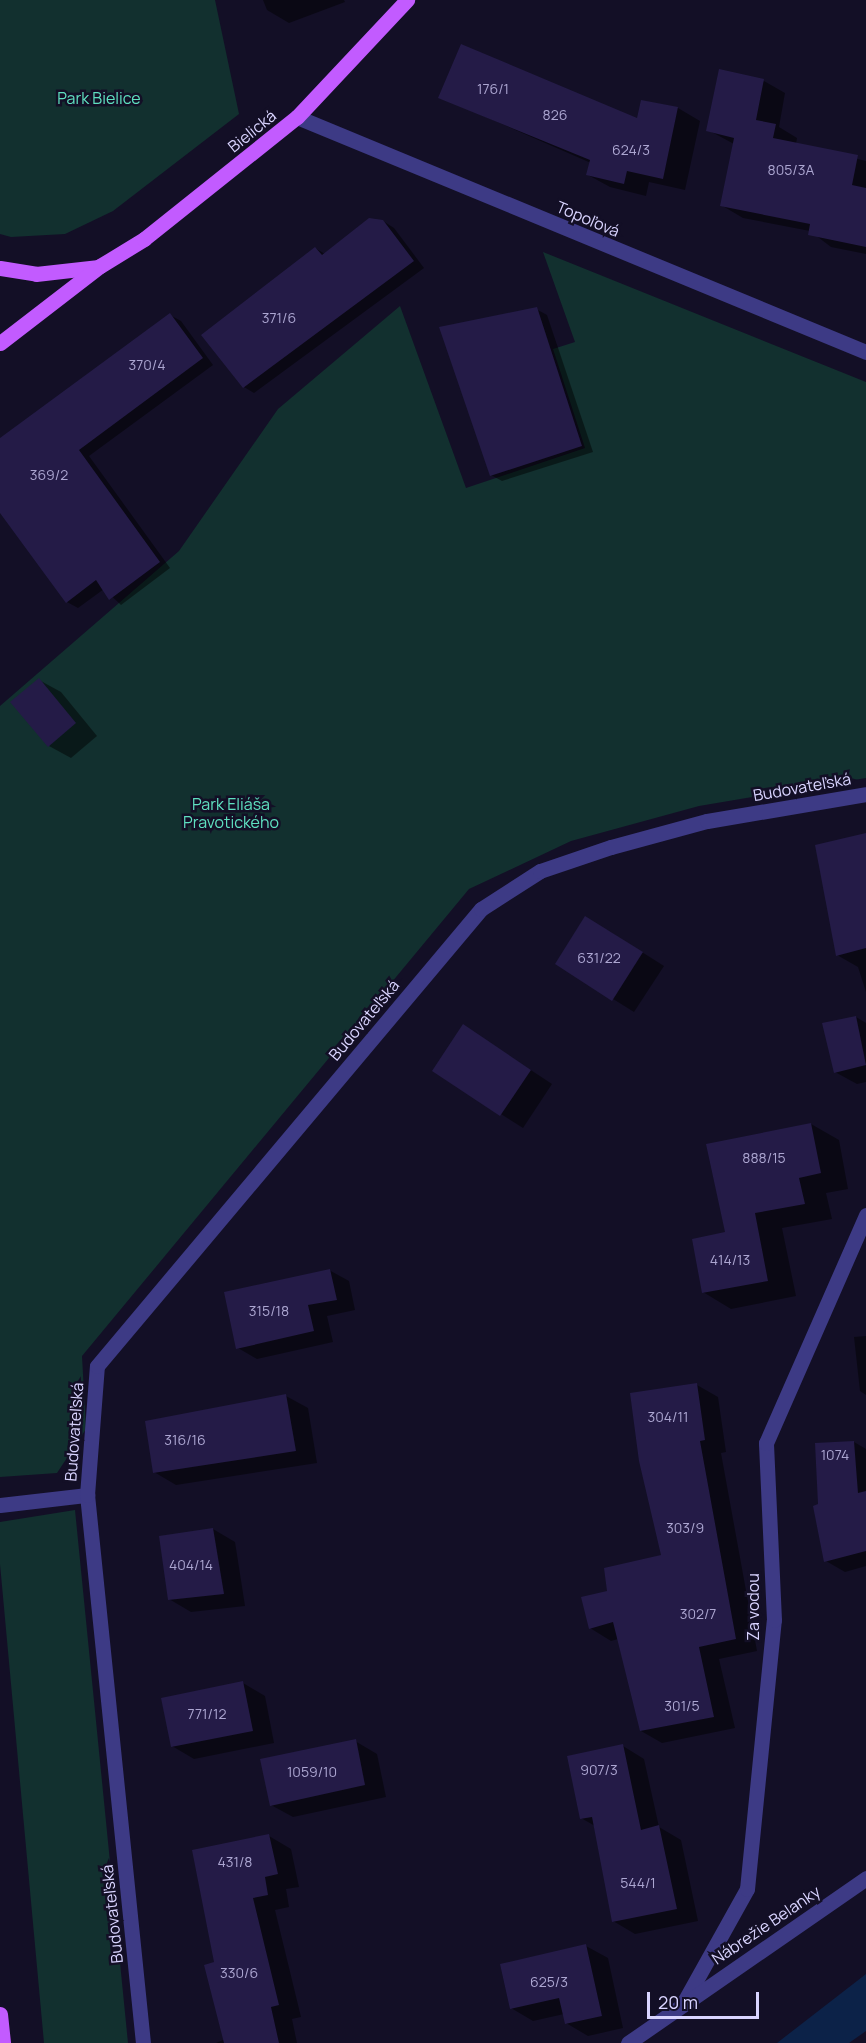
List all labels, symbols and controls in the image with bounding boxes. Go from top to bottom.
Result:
house number: 176/1 [477,81,509,97]
park label: Park Bielice [57,88,141,108]
street label: Bielická [224,106,280,156]
house number: 826 [543,107,567,123]
house number: 624/3 [612,142,650,158]
house number: 805/3A [768,162,814,178]
street label: Topoľová [554,197,622,241]
house number: 371/6 [262,310,296,326]
house number: 370/4 [129,357,165,373]
house number: 369/2 [30,467,68,483]
street label: Budovateľská [752,769,852,805]
park label: Park Eliáša Pravotického [183,794,279,832]
house number: 631/22 [577,950,621,966]
street label: Budovateľská [325,976,403,1064]
house number: 888/15 [742,1150,786,1166]
house number: 414/13 [710,1252,750,1268]
house number: 315/18 [249,1303,289,1319]
street label: Budovateľská [61,1382,87,1482]
house number: 304/11 [648,1409,688,1425]
house number: 316/16 [164,1432,206,1448]
house number: 1074 [821,1447,849,1463]
house number: 303/9 [666,1520,704,1536]
house number: 404/14 [169,1557,213,1573]
street label: Za vodou [743,1573,763,1641]
house number: 302/7 [680,1606,716,1622]
house number: 301/5 [664,1698,700,1714]
house number: 771/12 [188,1706,226,1722]
house number: 907/3 [580,1762,618,1778]
house number: 1059/10 [287,1764,337,1780]
house number: 431/8 [217,1854,253,1870]
street label: Budovateľská [97,1864,127,1964]
house number: 544/1 [620,1875,656,1891]
street label: Nábrežie Belanky [708,1882,824,1968]
house number: 330/6 [220,1965,258,1981]
house number: 625/3 [530,1974,568,1990]
scale bar [650,1980,762,2018]
text: 20 m [658,1990,698,2014]

